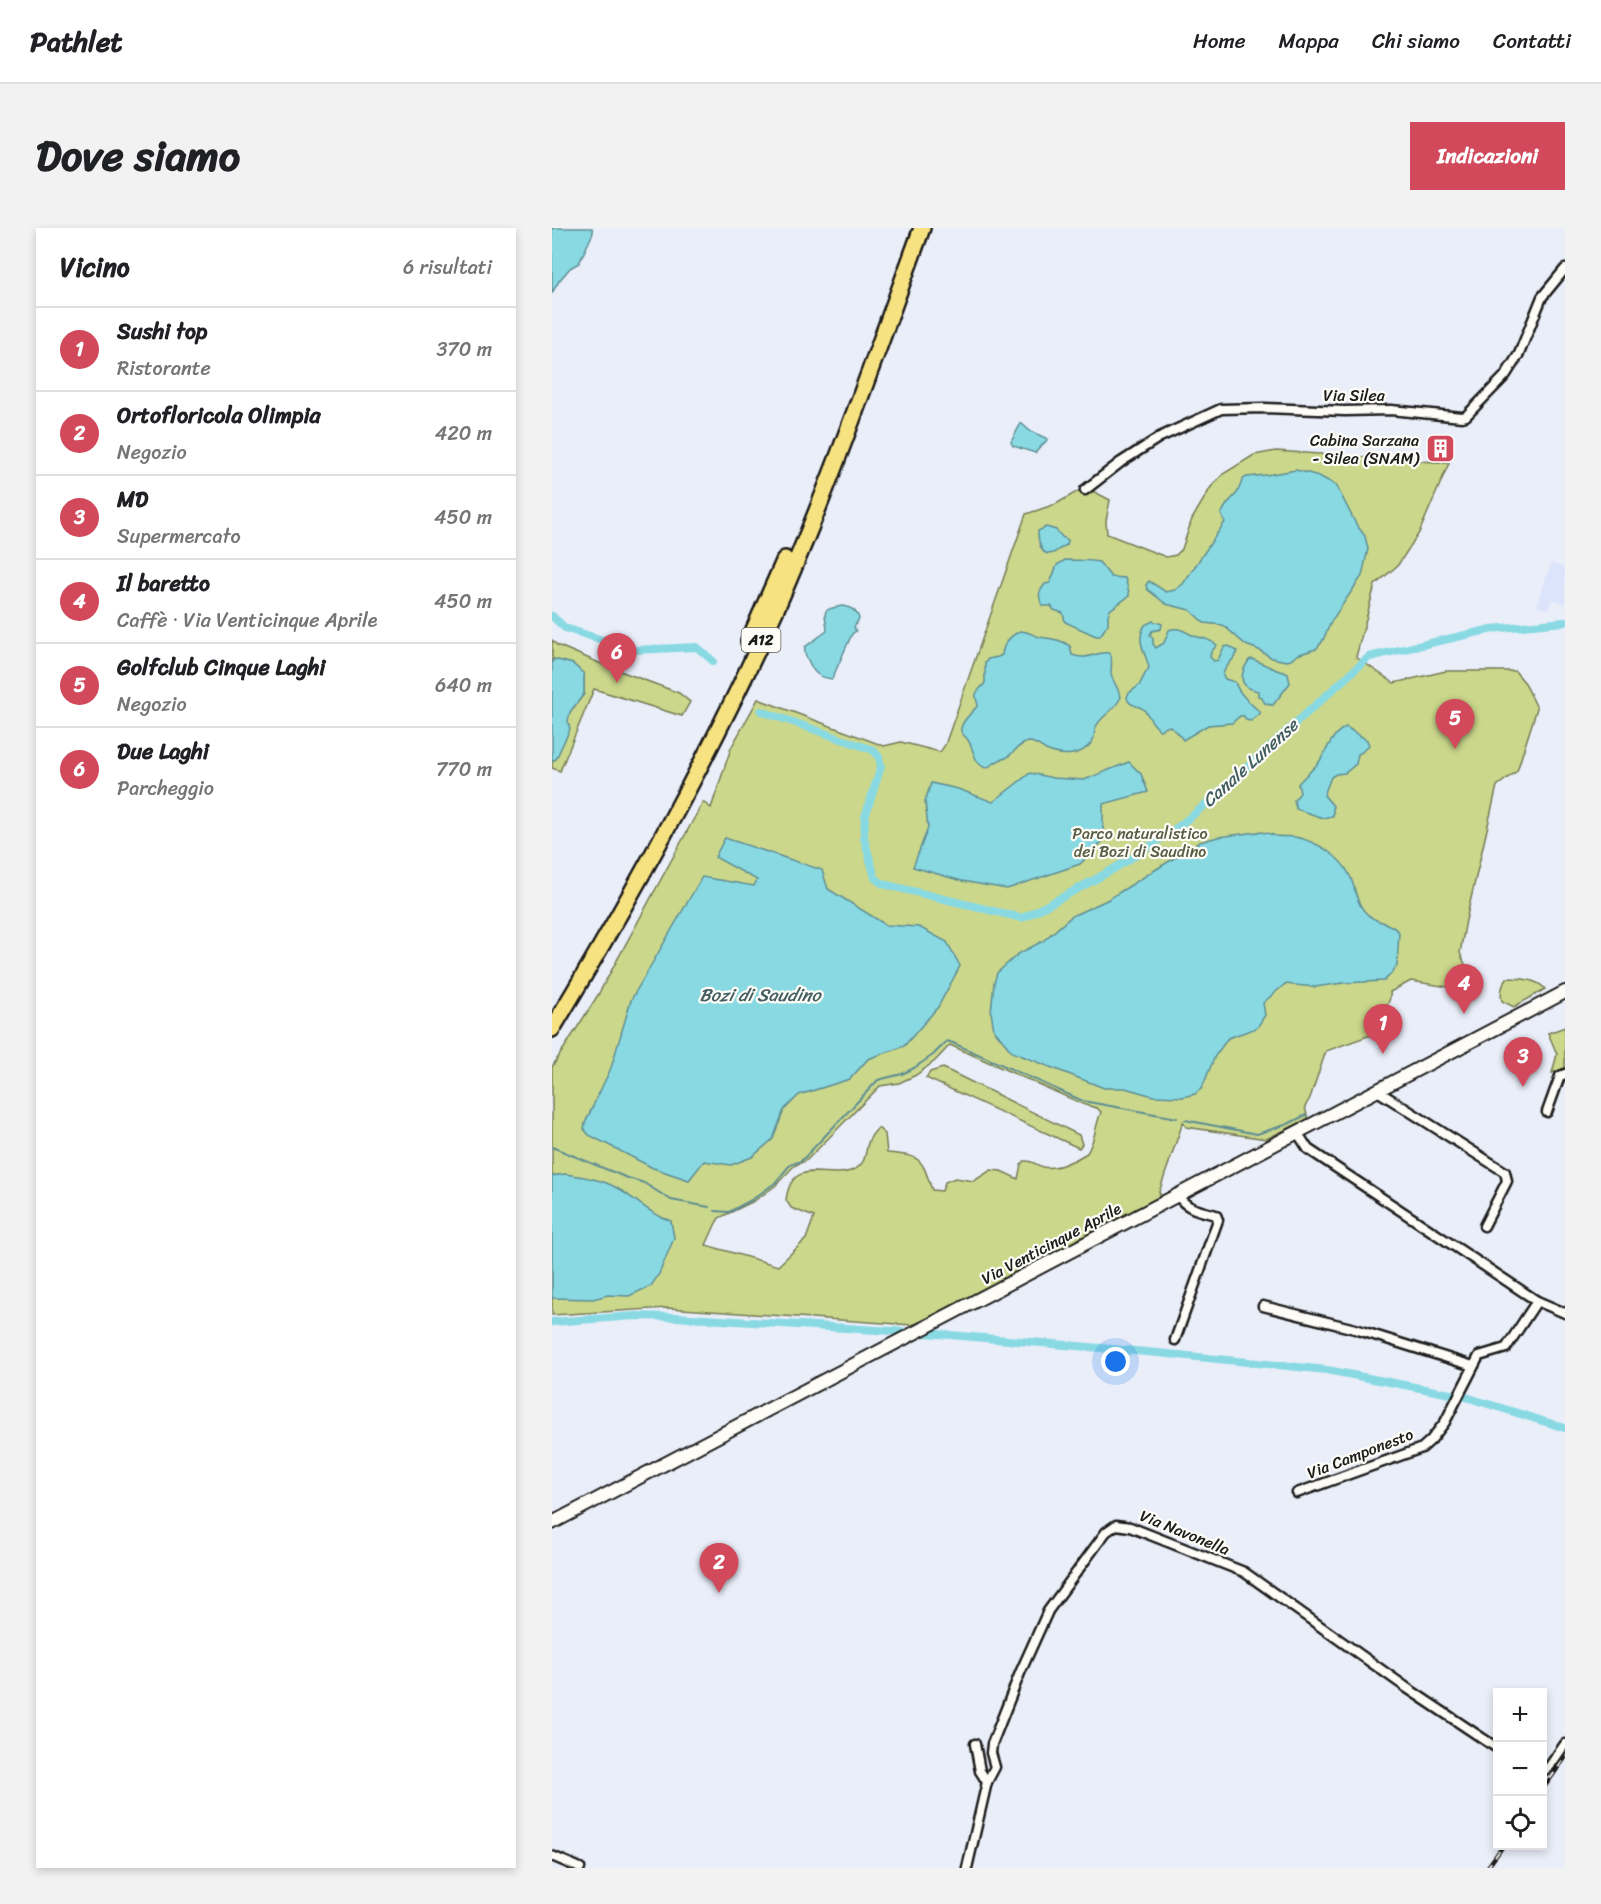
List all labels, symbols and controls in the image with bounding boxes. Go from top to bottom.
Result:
text: Pathlet [30,17,123,66]
text: Home [1193,22,1245,60]
text: Mappa [1278,22,1339,60]
text: Chi siamo [1372,22,1460,60]
text: Contatti [1493,22,1571,60]
text: Dove siamo [36,119,240,193]
button: Indicazioni [1410,122,1565,190]
text: Vicino [60,244,130,290]
text: 6 risultati [403,250,492,285]
text: Sushi top [117,312,207,351]
text: 1 [75,332,84,367]
text: 370 m [436,332,492,367]
text: Ristorante [117,351,211,386]
street label: Via Silea [1323,381,1386,410]
text: Ortofloricola Olimpia [117,396,321,435]
text: 2 [74,416,85,451]
text: 420 m [435,416,492,451]
place label: Cabina Sarzana - Silea (SNAM) [1310,426,1420,473]
building icon: Cabina Sarzana - Silea (SNAM) [1424,433,1456,465]
text: Negozio [117,435,187,470]
text: MD [117,480,148,519]
text: 3 [74,500,85,535]
text: 450 m [434,500,492,535]
text: Supermercato [117,519,241,554]
text: Il baretto [117,564,210,603]
text: 4 [73,584,86,619]
text: 450 m [434,584,492,619]
text: Caffè · Via Venticinque Aprile [117,603,377,638]
road number: A12 [742,628,780,652]
pin: 6 [598,634,636,683]
text: Golfclub Cinque Laghi [117,648,325,687]
text: 5 [73,668,86,703]
text: 640 m [435,668,492,703]
text: Negozio [117,687,187,722]
pin: 5 [1436,700,1474,749]
water label: Canale Lunense [1194,709,1307,815]
text: Due Laghi [117,732,209,771]
text: 6 [74,752,85,787]
text: 770 m [436,752,492,787]
text: Parcheggio [117,771,214,806]
park label: Parco naturalistico dei Bozi di Saudino [1072,819,1208,866]
pin: 4 [1444,964,1484,1014]
water label: Bozi di Saudino [699,979,822,1011]
pin: 1 [1364,1004,1402,1054]
pin: 3 [1504,1038,1542,1087]
street label: Via Venticinque Aprile [976,1194,1127,1293]
your location [1101,1347,1130,1376]
street label: Via Camponesto [1303,1420,1418,1487]
street label: Via Navonella [1135,1501,1234,1564]
pin: 2 [700,1544,738,1593]
map controls [1493,1688,1547,1850]
button: + [1493,1688,1547,1742]
button: − [1493,1742,1547,1796]
button: locate [1493,1796,1547,1850]

